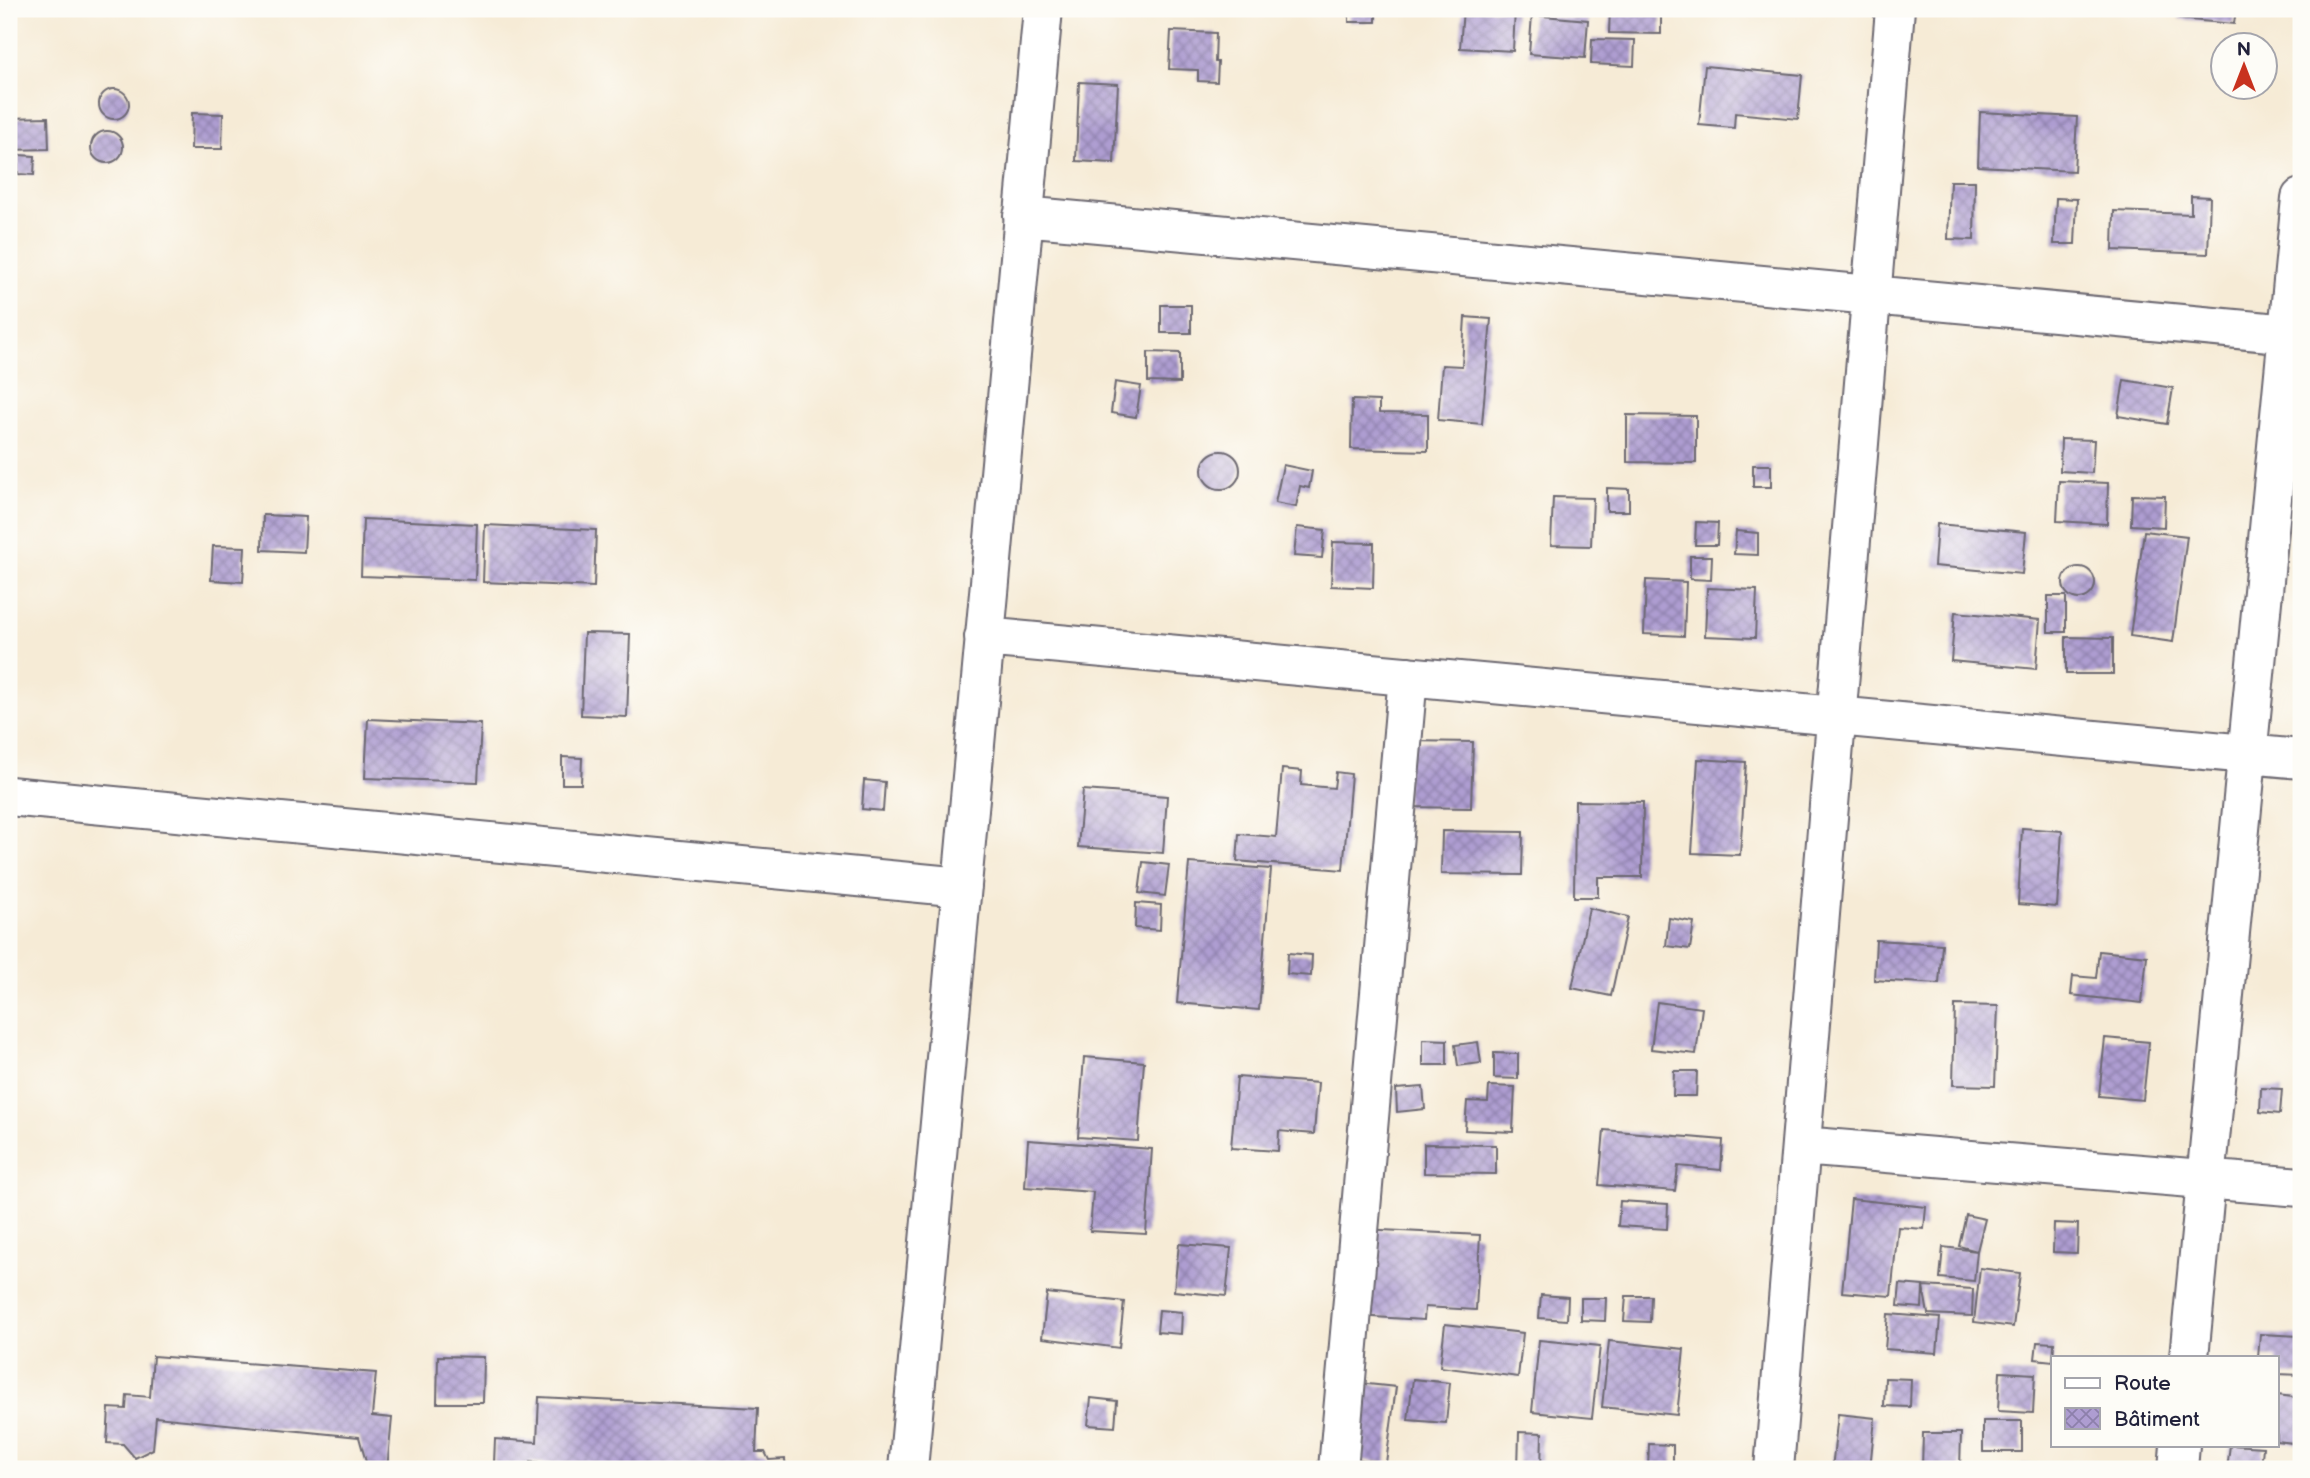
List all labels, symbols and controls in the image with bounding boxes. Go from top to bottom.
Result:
north arrow [2208,32,2278,102]
text: N [2237,39,2251,62]
legend [2051,1356,2278,1446]
text: Route [2114,1371,2171,1396]
text: Bâtiment [2114,1407,2200,1432]

